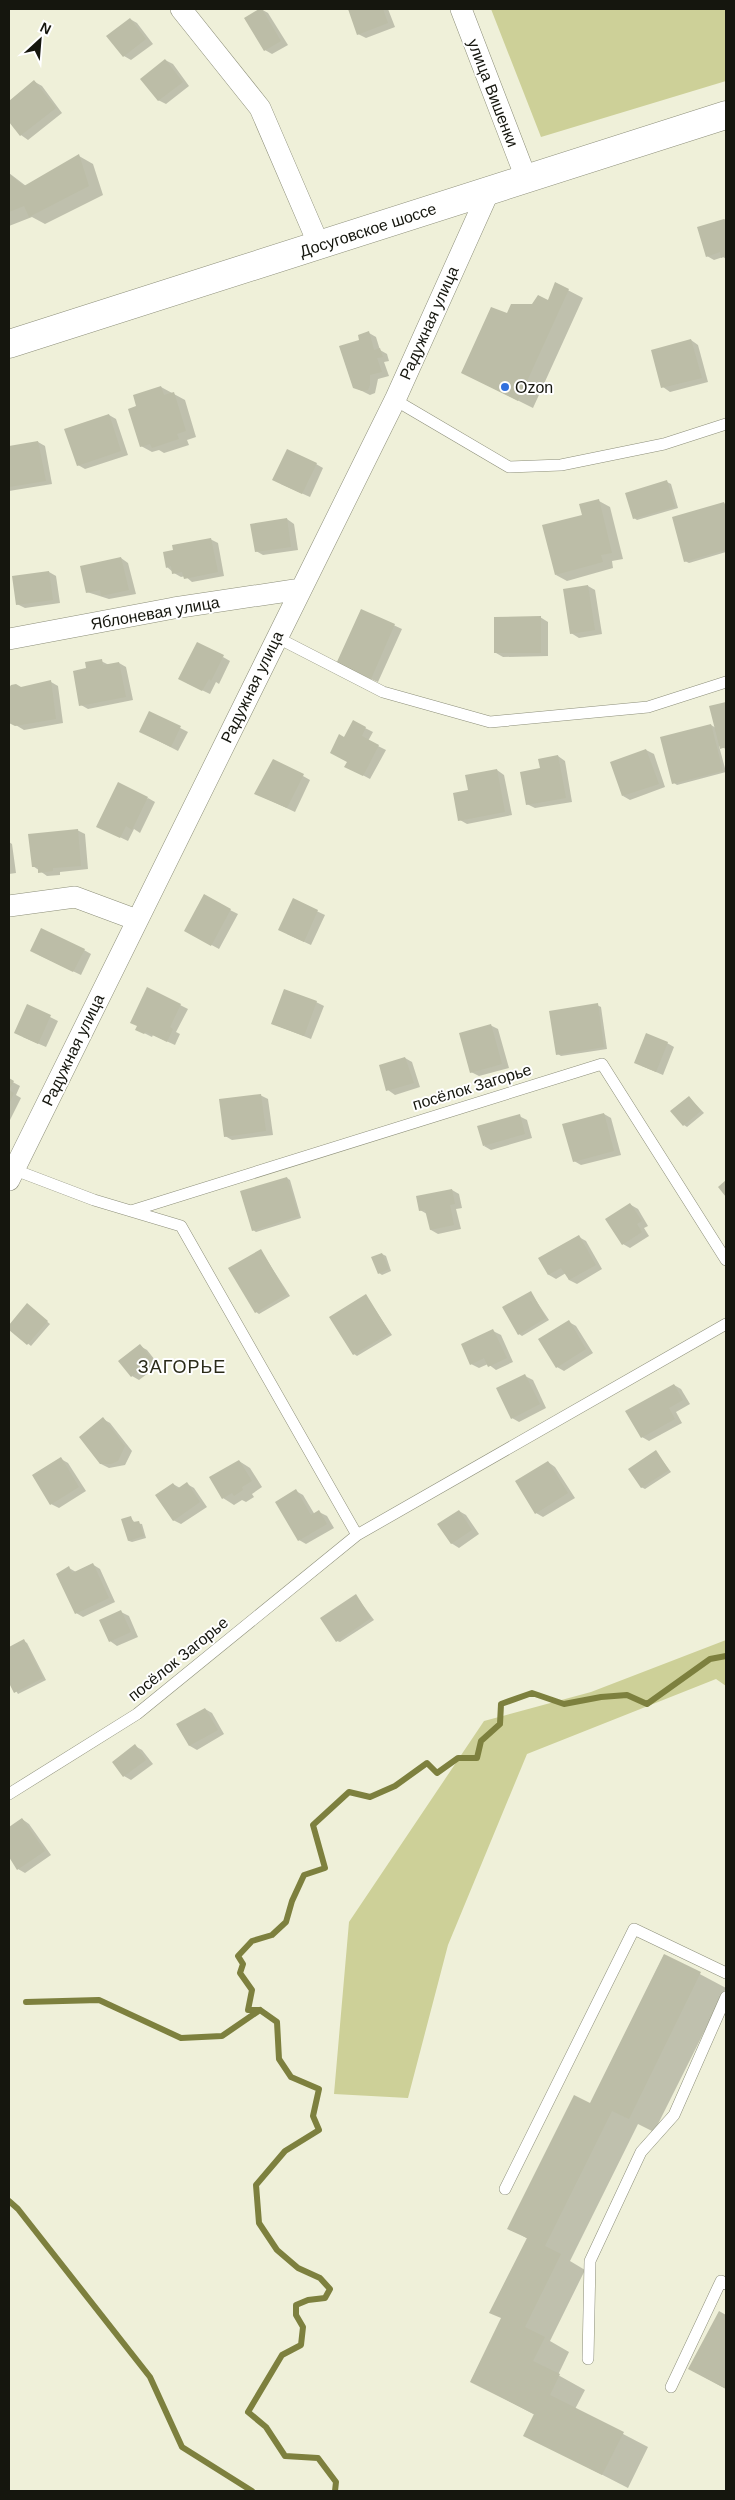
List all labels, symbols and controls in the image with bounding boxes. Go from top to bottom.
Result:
north arrow [15,15,65,65]
text: N [38,19,54,38]
street label: улица Вишенки [465,36,521,150]
street label: Досуговское шоссе [298,200,439,260]
street label: Радужная улица [396,264,462,382]
place label: Ozon [515,379,553,396]
marker: Ozon [499,381,511,393]
street label: Яблоневая улица [89,593,221,633]
street label: Радужная улица [218,628,286,746]
street label: Радужная улица [39,991,107,1109]
street label: посёлок Загорье [411,1061,534,1113]
district label: ЗАГОРЬЕ [138,1357,226,1377]
street label: посёлок Загорье [125,1614,231,1704]

